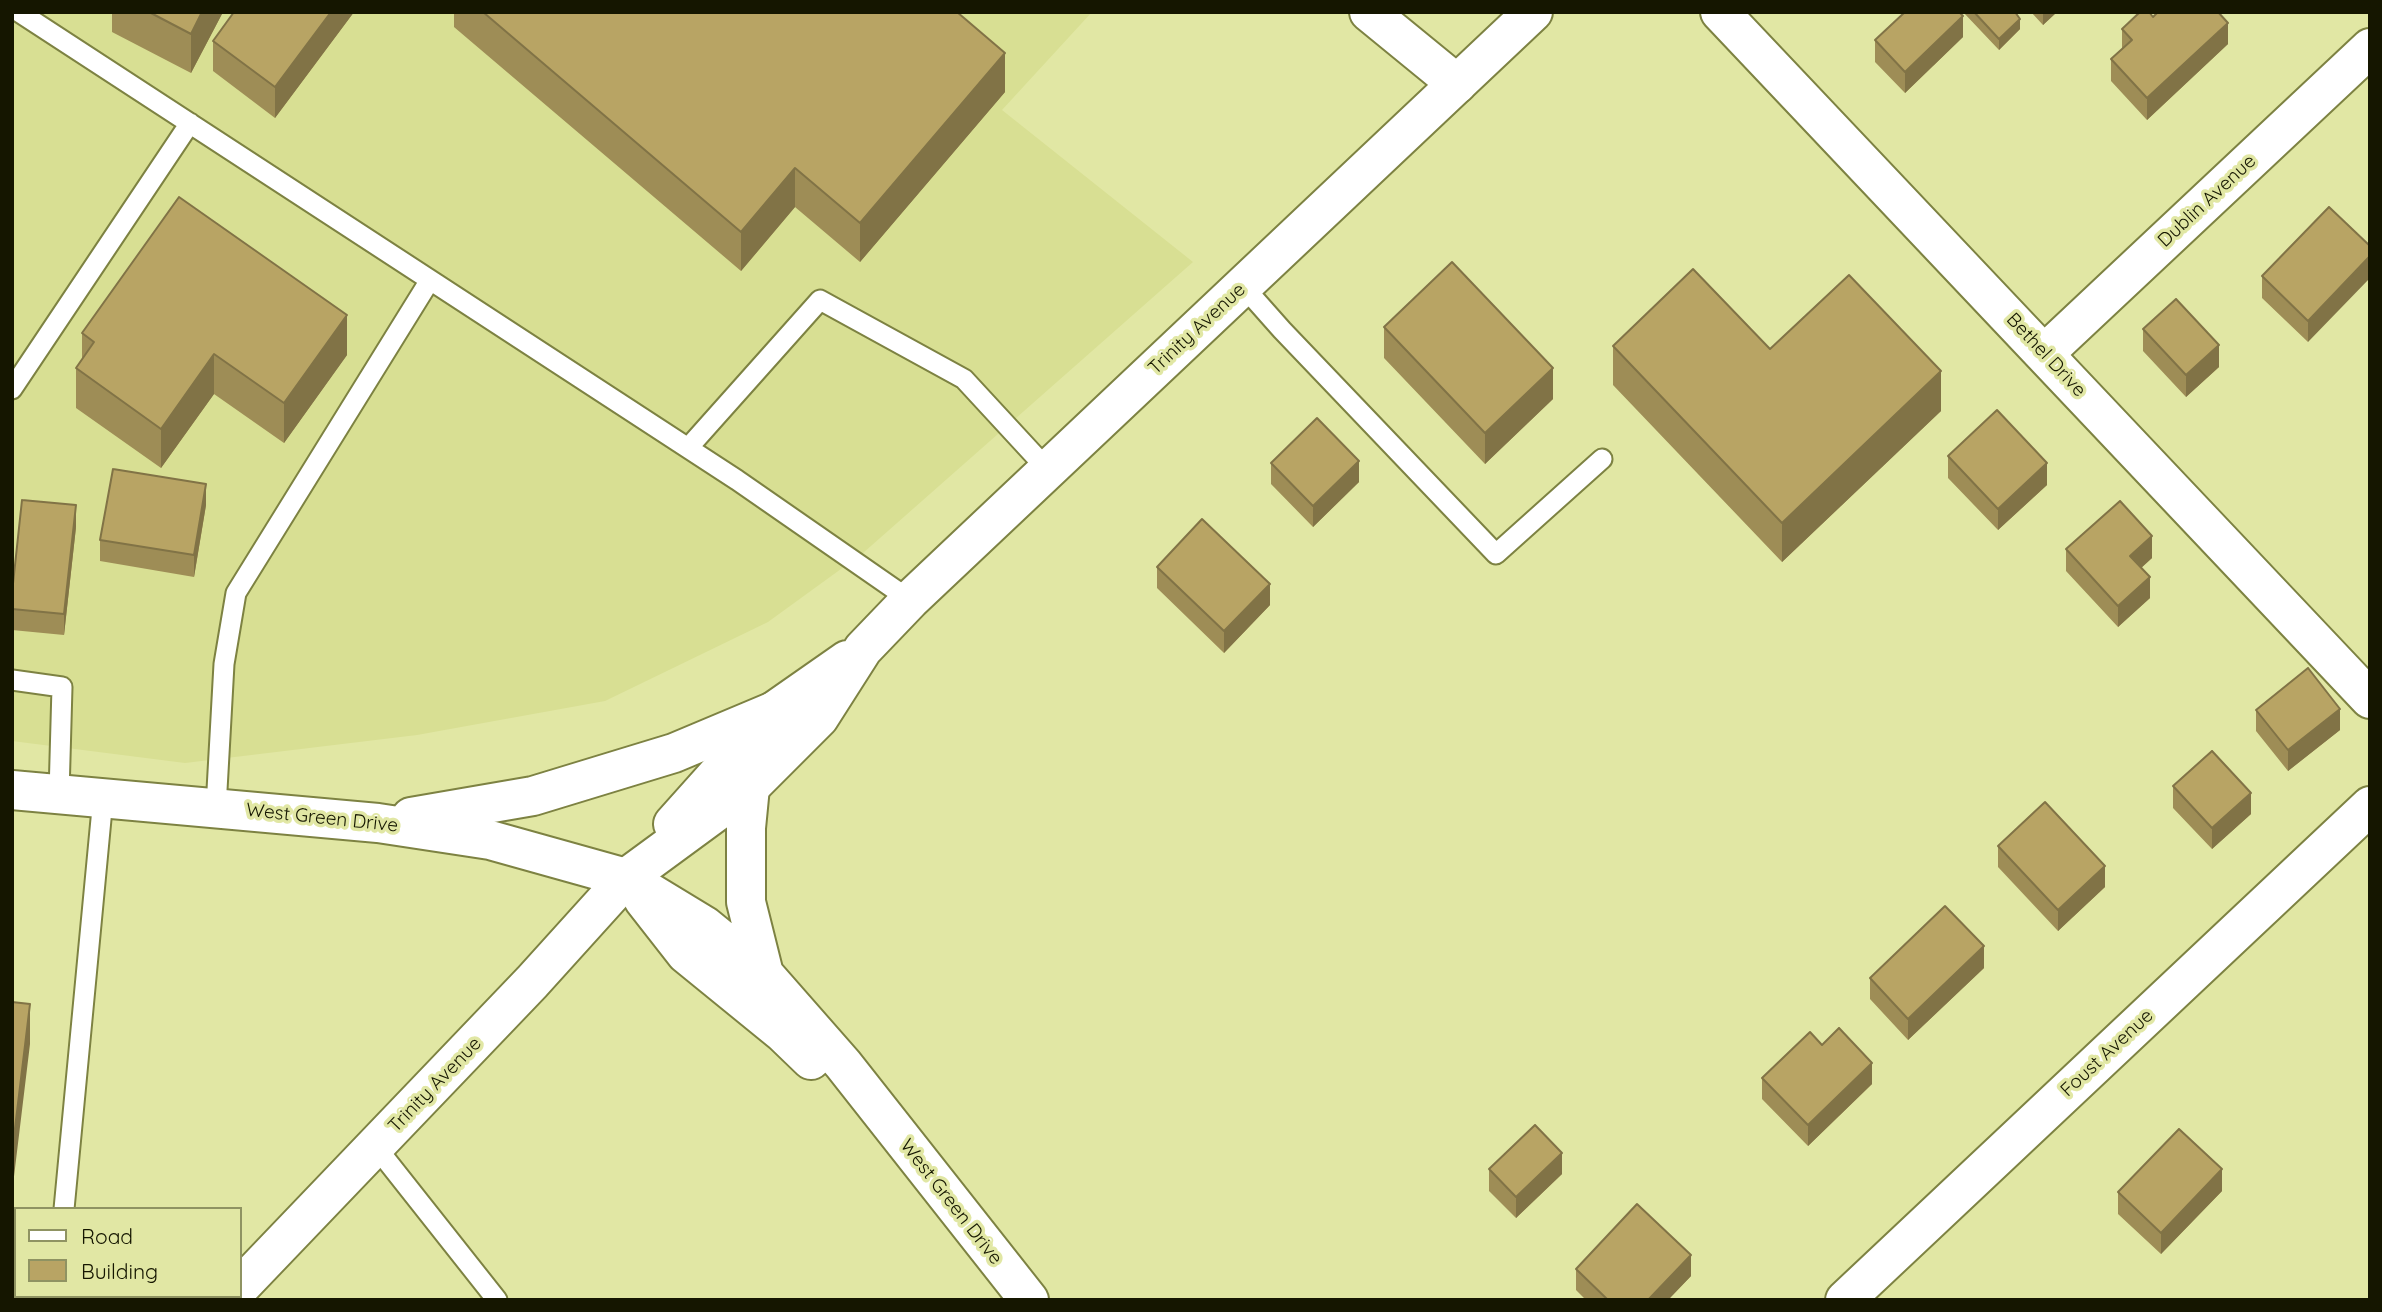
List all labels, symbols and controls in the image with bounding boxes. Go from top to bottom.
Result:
street label: Dublin Avenue [2153,150,2261,252]
street label: Trinity Avenue [1144,278,1250,380]
street label: Bethel Drive [2001,308,2091,402]
street label: West Green Drive [245,799,399,837]
street label: Foust Avenue [2056,1004,2158,1102]
street label: Trinity Avenue [384,1032,486,1138]
street label: West Green Drive [895,1135,1007,1269]
legend [14,1207,242,1298]
text: Road [81,1223,133,1249]
text: Building [81,1258,158,1284]

